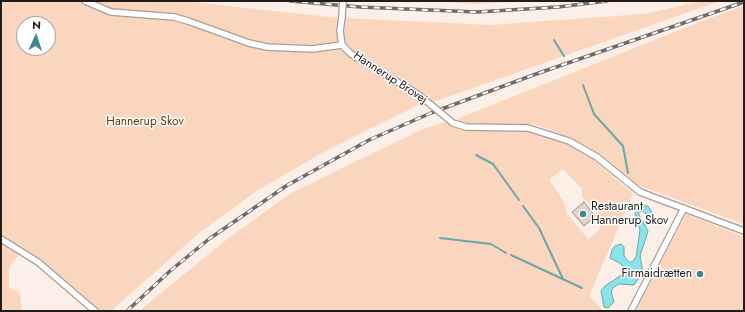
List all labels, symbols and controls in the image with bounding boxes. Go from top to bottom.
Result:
north arrow [16,16,56,56]
text: N [32,17,41,33]
street label: Hannerup Brovej [350,49,430,107]
park label: Hannerup Skov [106,115,184,129]
place label: Restaurant Hannerup Skov [591,200,668,228]
marker: Restaurant Hannerup Skov [578,209,588,219]
place label: Firmaidrætten [621,267,692,281]
marker: Firmaidrætten [695,269,705,279]

